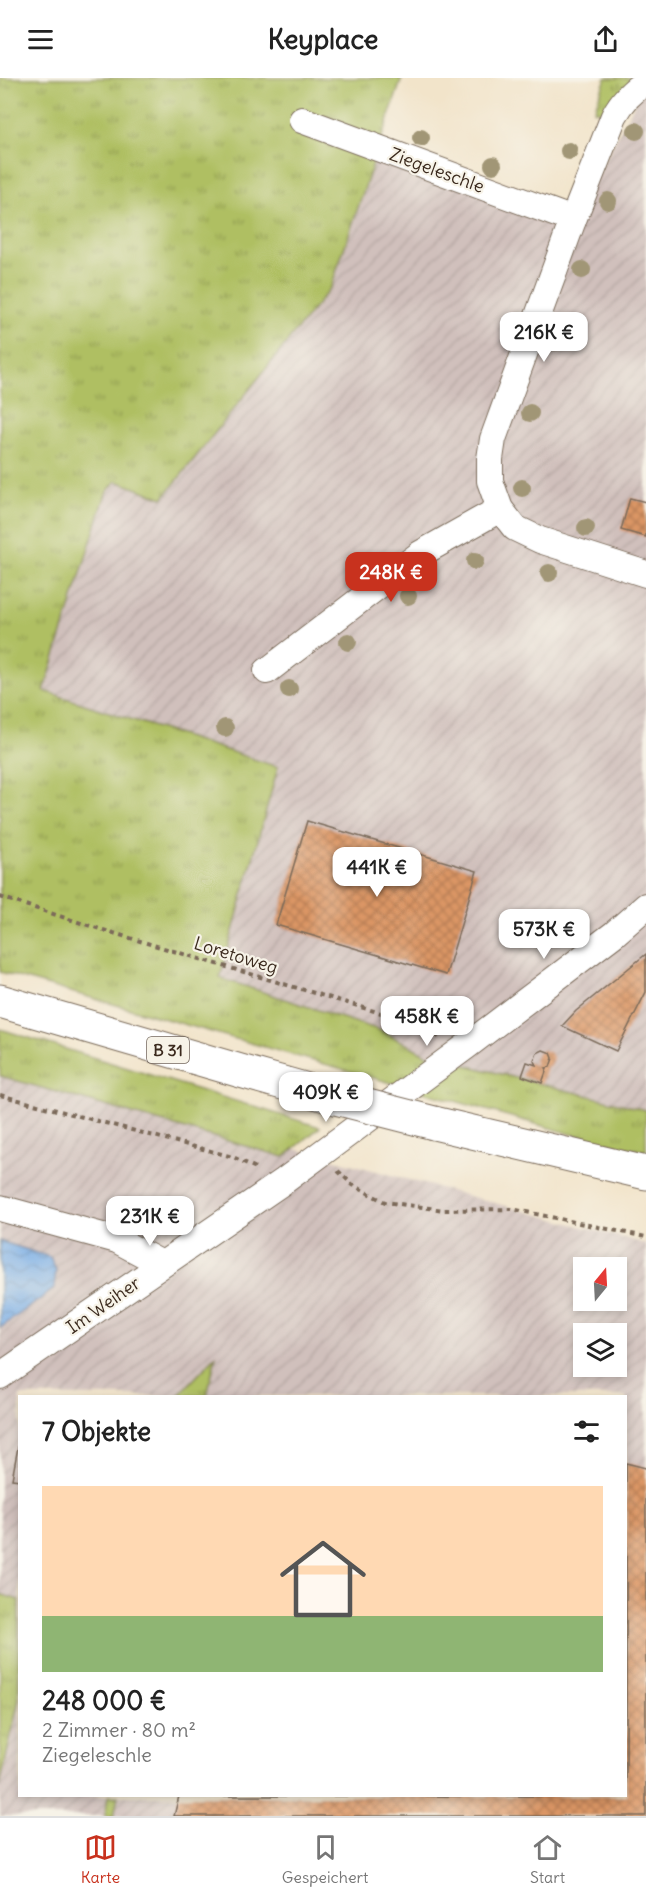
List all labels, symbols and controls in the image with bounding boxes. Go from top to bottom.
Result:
text: Keyplace [268,22,378,56]
icon: menu [24,23,57,56]
icon: share [589,23,622,56]
street label: Ziegeleschle [387,142,487,198]
pin: 216K € [495,312,593,363]
text: 216K € [514,319,574,344]
pin: 248K € [342,552,440,603]
text: 248K € [359,559,423,584]
pin: 441K € [328,847,426,898]
text: 441K € [347,854,407,879]
pin: 573K € [495,909,593,960]
text: 573K € [513,916,575,941]
street label: Loretoweg [191,931,281,979]
pin: 458K € [378,996,476,1047]
text: 458K € [395,1003,459,1028]
road number: B 31 [147,1037,189,1063]
pin: 409K € [277,1072,375,1123]
text: 409K € [293,1079,359,1104]
pin: 231K € [101,1196,199,1247]
text: 231K € [120,1203,180,1228]
north arrow [573,1257,627,1311]
map controls [573,1257,627,1377]
street label: Im Weiher [62,1271,145,1339]
button: layers [573,1323,627,1377]
text: 7 Objekte [42,1415,151,1448]
icon: filters [570,1415,603,1448]
icon: home [269,1525,377,1633]
text: 248 000 € [42,1684,166,1717]
text: 2 Zimmer · 80 m² [42,1717,196,1742]
text: Ziegeleschle [42,1742,152,1767]
tab: Karte [81,1831,120,1887]
tab: Gespeichert [282,1831,368,1887]
tab: Start [530,1831,565,1887]

